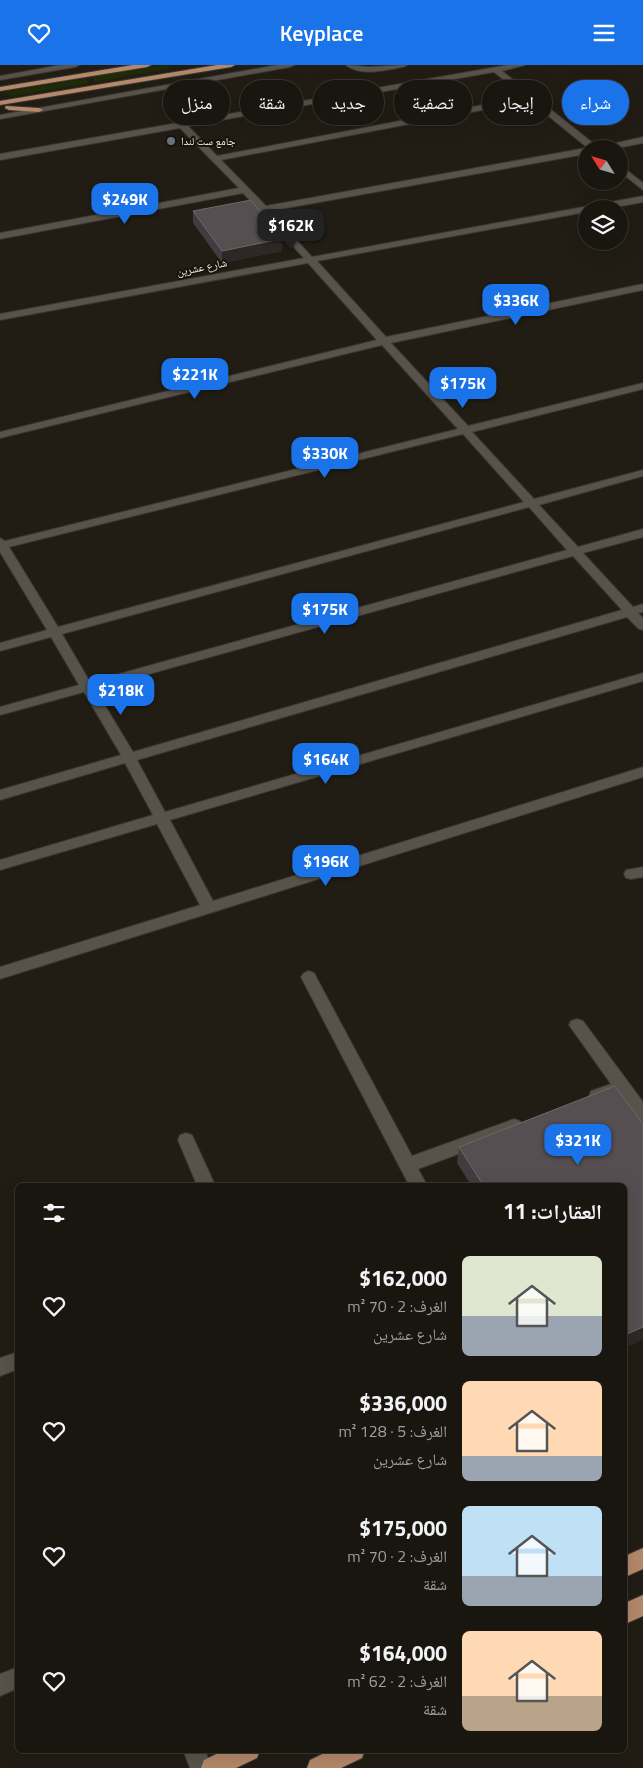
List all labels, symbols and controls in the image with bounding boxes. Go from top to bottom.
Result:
text: Keyplace [280,16,363,50]
icon: heart [25,19,53,47]
icon: menu [590,19,618,47]
chip: منزل [163,80,230,125]
chip: شقة [240,80,303,125]
chip: جديد [313,80,384,125]
chip: تصفية [394,80,472,125]
chip: إيجار [482,80,552,125]
chip: شراء [562,80,629,125]
place label: جامع ست لندا [181,133,235,149]
marker: جامع ست لندا [165,135,177,147]
north arrow [578,140,628,190]
map controls [578,140,628,250]
pin: $249K [90,183,160,225]
text: $249K [102,187,148,211]
button: layers [578,200,628,250]
pin: $162K [256,209,326,251]
text: $162K [268,213,314,237]
street label: شارع عشرين [176,254,228,280]
pin: $336K [481,283,551,326]
text: $336K [493,288,539,312]
pin: $221K [160,357,230,400]
text: $221K [172,362,218,386]
pin: $175K [428,367,498,409]
text: $175K [440,371,486,395]
pin: $330K [290,437,360,479]
text: $330K [302,441,348,465]
pin: $175K [290,593,360,635]
text: $175K [302,597,348,621]
pin: $218K [86,673,156,716]
text: $218K [98,678,144,702]
pin: $164K [291,743,361,785]
text: $164K [303,747,349,771]
pin: $196K [291,845,361,887]
text: $196K [303,849,349,873]
pin: $321K [543,1123,613,1166]
text: $321K [555,1128,601,1152]
text: العقارات: 11 [503,1195,602,1227]
icon: filters [40,1199,68,1227]
text: $162,000 [359,1262,447,1294]
icon: home [502,1276,562,1336]
icon: heart [40,1292,68,1320]
text: الغرف: 2 · 70 m² [347,1294,447,1318]
text: شارع عشرين [373,1322,447,1346]
text: $336,000 [359,1387,447,1419]
icon: home [502,1401,562,1461]
icon: heart [40,1417,68,1445]
text: الغرف: 5 · 128 m² [338,1419,447,1443]
text: شارع عشرين [373,1447,447,1471]
text: $175,000 [359,1512,447,1544]
icon: home [502,1526,562,1586]
icon: heart [40,1542,68,1570]
text: الغرف: 2 · 70 m² [347,1544,447,1568]
text: شقة [423,1572,447,1596]
text: $164,000 [359,1637,447,1669]
icon: home [502,1651,562,1711]
icon: heart [40,1667,68,1695]
text: الغرف: 2 · 62 m² [347,1669,447,1693]
text: شقة [423,1697,447,1721]

